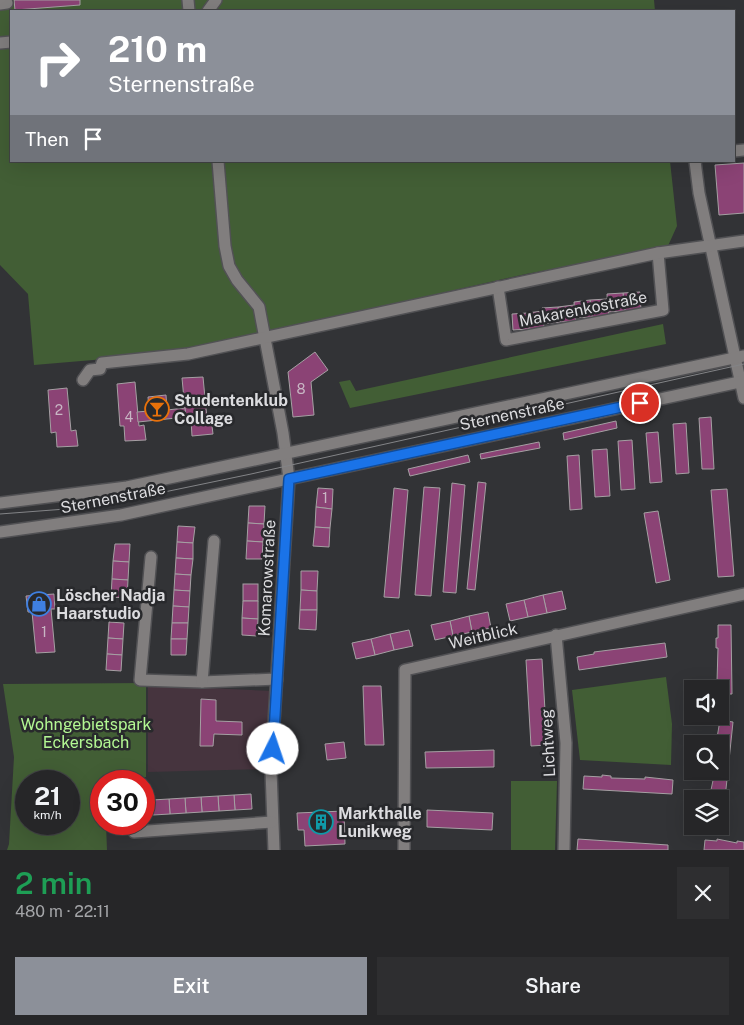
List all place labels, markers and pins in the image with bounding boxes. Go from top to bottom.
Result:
pin [619,382,661,424]
place label: Studentenklub Collage [174,391,288,428]
bar icon: Studentenklub Collage [144,396,170,422]
place label: Löscher Nadja Haarstudio [56,586,165,623]
shop icon: Löscher Nadja Haarstudio [26,591,52,617]
place label: Markthalle Lunikweg [338,804,422,841]
building icon: Markthalle Lunikweg [308,809,334,835]

